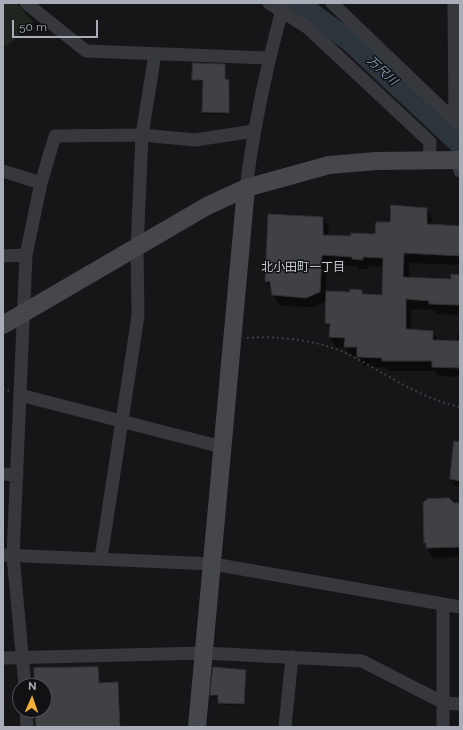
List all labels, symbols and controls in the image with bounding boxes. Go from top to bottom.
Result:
scale bar [14,12,100,38]
text: 50 m [19,20,47,34]
water label: 万尺川 [364,53,400,89]
district label: 北小田町一丁目 [261,260,345,274]
north arrow [12,678,52,718]
text: N [28,680,37,693]

